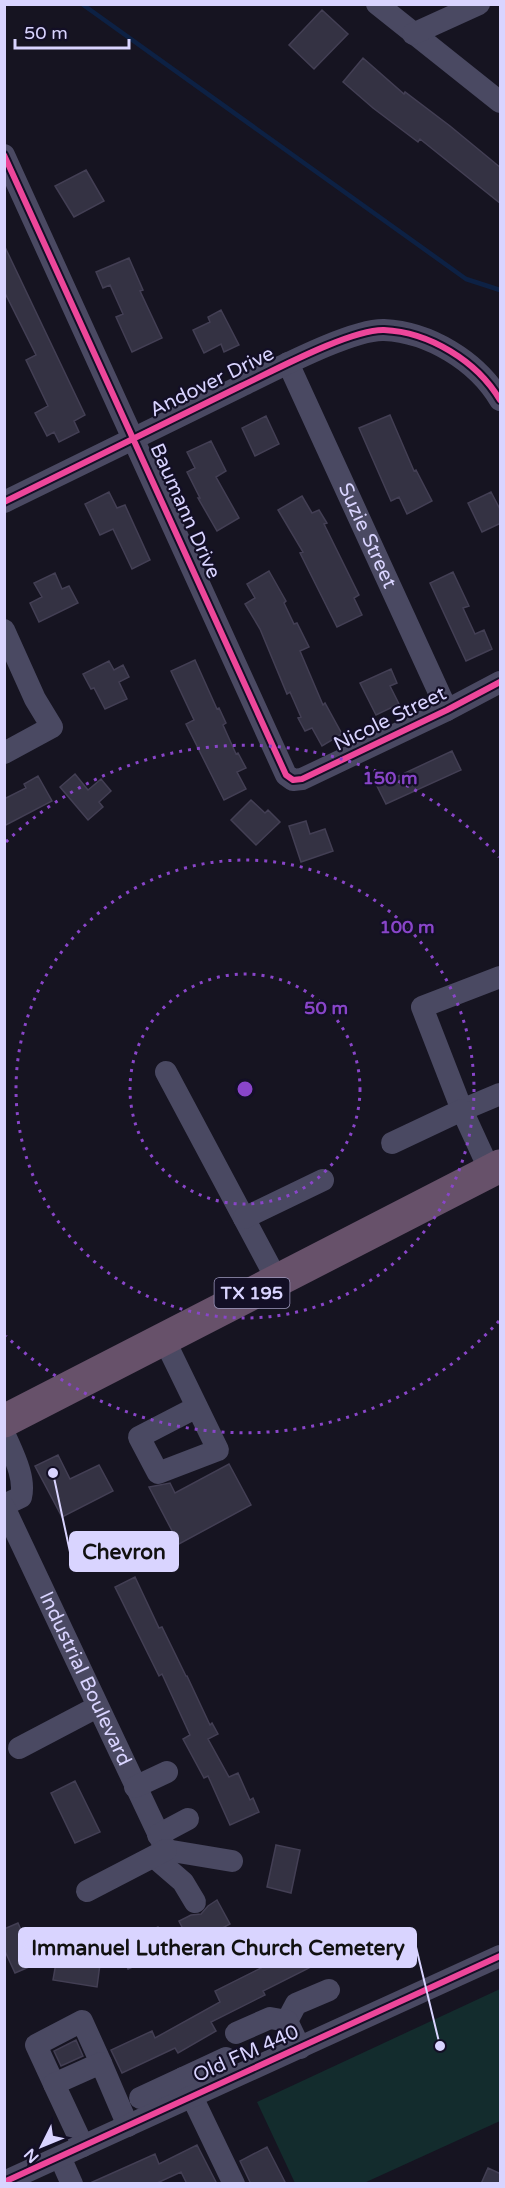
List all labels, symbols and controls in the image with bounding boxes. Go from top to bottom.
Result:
scale bar [15,12,129,50]
text: 50 m [24,22,68,44]
street label: Andover Drive [146,342,278,422]
street label: Baumann Drive [144,440,226,582]
street label: Suzie Street [333,479,402,592]
street label: Nicole Street [330,681,451,757]
text: 150 m [362,767,418,789]
text: 100 m [379,916,435,938]
text: 50 m [304,997,348,1019]
centre of rings [235,1079,255,1099]
road number: TX 195 [214,1278,290,1308]
callout: Chevron [70,1532,178,1571]
text: Chevron [82,1540,166,1565]
street label: Industrial Boulevard [34,1588,137,1770]
callout: Immanuel Lutheran Church Cemetery [19,1928,416,1967]
text: Immanuel Lutheran Church Cemetery [31,1936,405,1961]
street label: Old FM 440 [189,2020,303,2088]
north arrow [12,2116,72,2176]
text: N [20,2144,43,2167]

